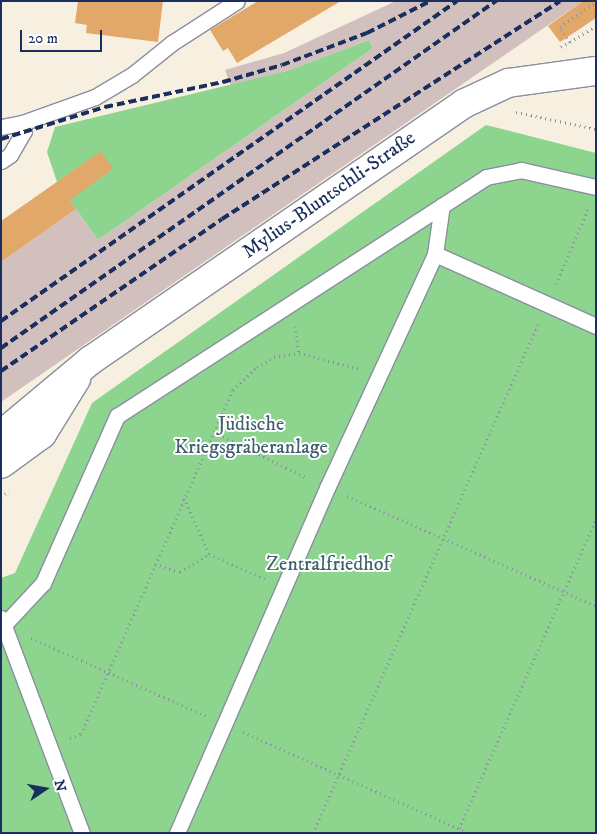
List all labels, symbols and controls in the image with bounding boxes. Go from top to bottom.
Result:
scale bar [22,20,105,52]
text: 20 m [28,29,58,48]
street label: Mylius-Bluntschli-Straße [238,126,420,264]
park label: Jüdische Kriegsgräberanlage [174,413,328,460]
park label: Zentralfriedhof [266,552,390,576]
north arrow [20,764,70,814]
text: N [50,778,70,793]

